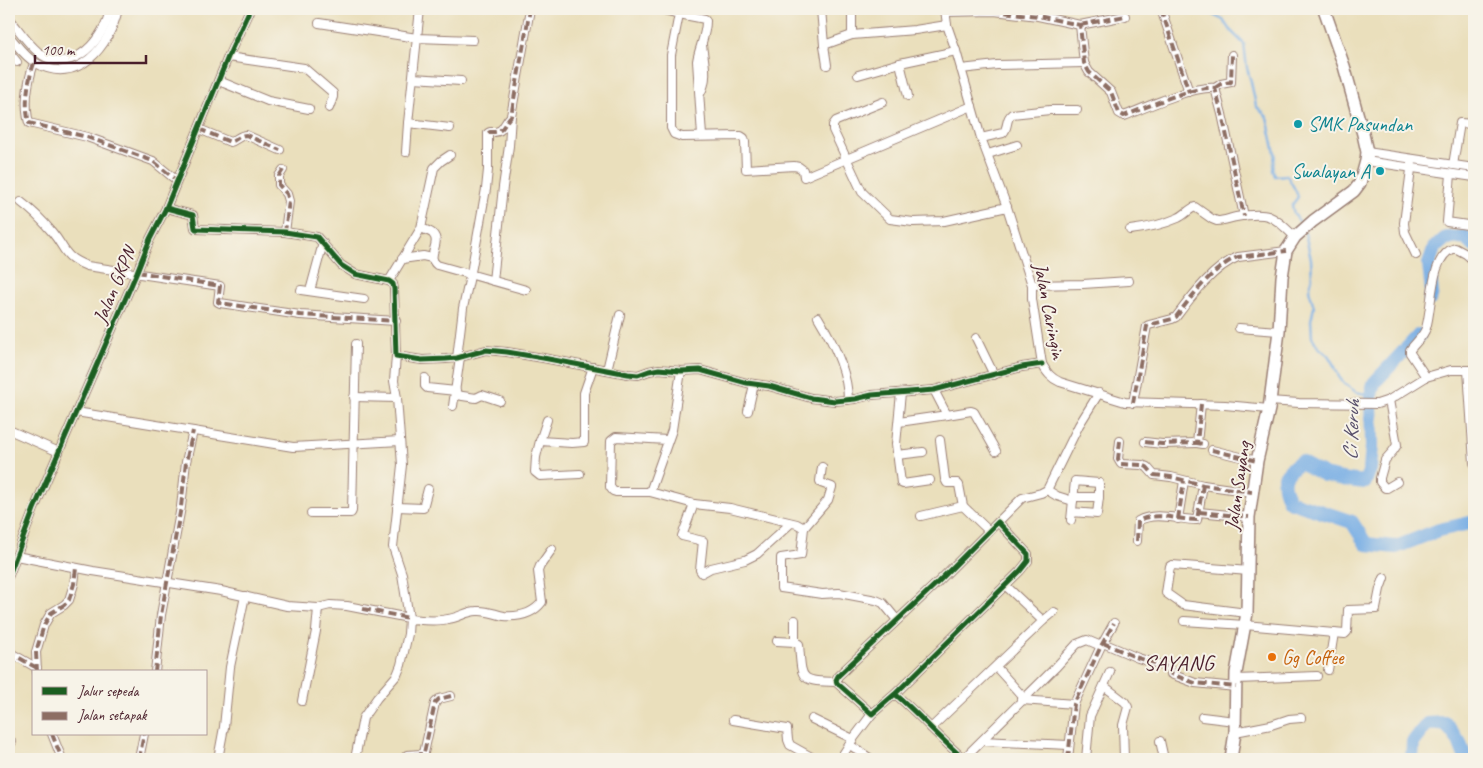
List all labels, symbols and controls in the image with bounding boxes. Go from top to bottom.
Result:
scale bar [35,32,146,64]
text: 100 m [42,41,76,60]
place label: SMK Pasundan [1308,112,1413,137]
marker: SMK Pasundan [1292,118,1304,130]
place label: Swalayan A [1292,159,1371,184]
marker: Swalayan A [1374,165,1386,177]
street label: Jalan GKPN [87,241,143,328]
street label: Jalan Caringin [1028,260,1071,362]
water label: Ci Keruh [1336,398,1366,461]
street label: Jalan Sayang [1219,438,1256,533]
place label: Gg Coffee [1282,645,1345,670]
district label: SAYANG [1143,649,1216,677]
marker: Gg Coffee [1266,651,1278,663]
legend [32,670,208,736]
text: Jalur sepeda [77,682,140,701]
text: Jalan setapak [77,706,148,725]

